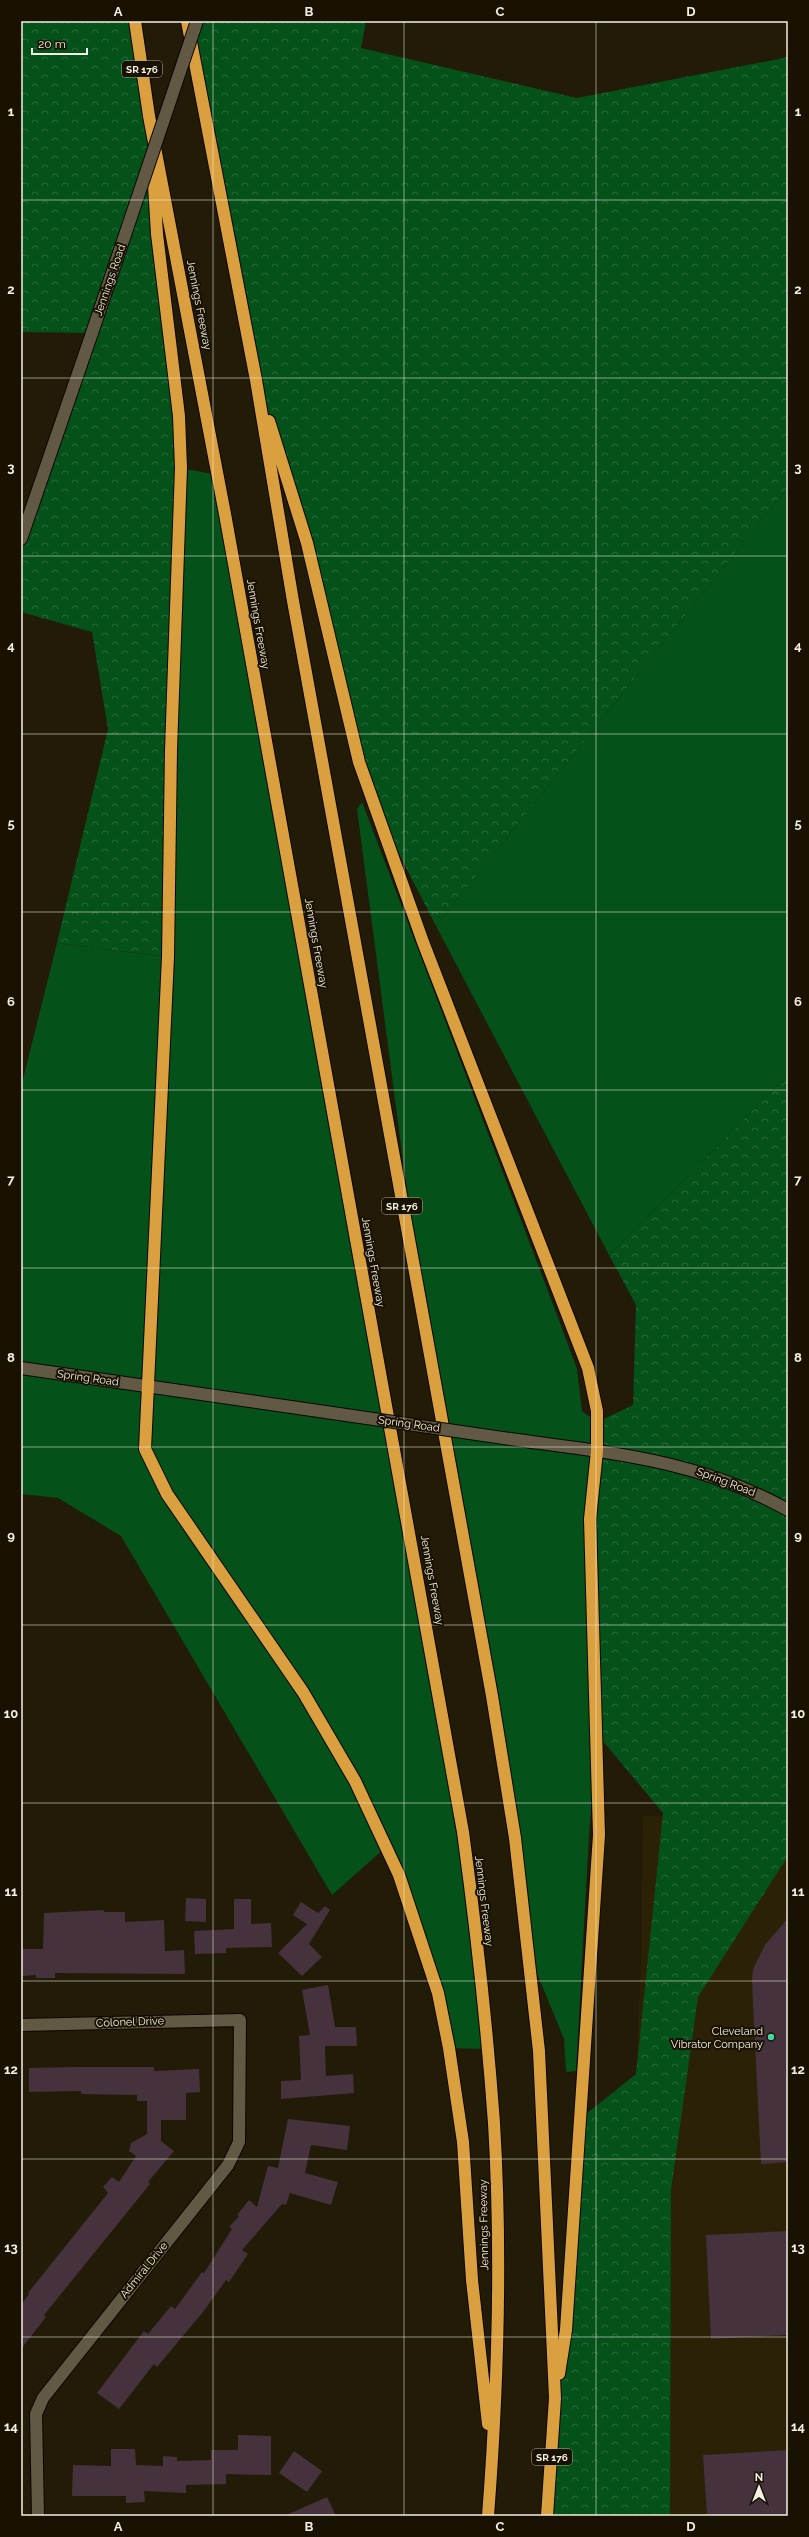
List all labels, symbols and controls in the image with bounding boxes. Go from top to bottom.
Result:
text: A [114,4,123,19]
text: B [305,4,314,19]
text: C [496,4,505,19]
text: D [686,4,696,19]
scale bar [32,30,87,56]
text: 20 m [38,37,66,51]
road number: SR 176 [122,61,162,77]
text: 1 [8,104,15,119]
text: 1 [795,104,802,119]
street label: Jennings Road [92,242,128,317]
street label: Jennings Freeway [184,259,214,351]
text: 2 [7,282,15,297]
text: 2 [794,282,802,297]
text: 3 [7,460,15,475]
text: 3 [794,460,802,475]
street label: Jennings Freeway [244,578,272,670]
text: 4 [7,638,15,653]
text: 4 [794,638,802,653]
text: 5 [7,816,15,831]
text: 5 [794,816,802,831]
street label: Jennings Freeway [302,897,330,989]
text: 6 [7,994,15,1009]
text: 6 [794,994,802,1009]
text: 7 [7,1172,15,1187]
text: 7 [794,1172,802,1187]
road number: SR 176 [382,1198,422,1214]
street label: Jennings Freeway [359,1216,387,1308]
text: 8 [7,1350,15,1365]
text: 8 [794,1350,802,1365]
street label: Spring Road [56,1367,120,1389]
street label: Spring Road [377,1413,441,1435]
street label: Spring Road [695,1465,757,1499]
text: 9 [7,1528,15,1543]
text: 9 [794,1528,802,1543]
street label: Jennings Freeway [418,1534,446,1626]
text: 10 [4,1706,18,1721]
text: 10 [791,1706,805,1721]
street label: Jennings Freeway [472,1855,496,1947]
text: 11 [5,1884,18,1899]
text: 11 [792,1884,805,1899]
street label: Colonel Drive [96,2014,165,2030]
place label: Cleveland Vibrator Company [671,2025,763,2051]
marker: Cleveland Vibrator Company [766,2032,776,2042]
text: 12 [4,2062,18,2077]
text: 12 [791,2062,805,2077]
street label: Jennings Freeway [477,2179,491,2271]
street label: Admiral Drive [117,2239,171,2301]
text: 13 [4,2240,18,2255]
text: 13 [791,2240,805,2255]
text: 14 [4,2419,18,2434]
text: 14 [791,2419,805,2434]
road number: SR 176 [532,2449,572,2465]
north arrow [739,2467,779,2507]
text: N [755,2471,763,2484]
text: A [114,2519,123,2534]
text: B [305,2519,314,2534]
text: C [496,2519,505,2534]
text: D [686,2519,696,2534]

